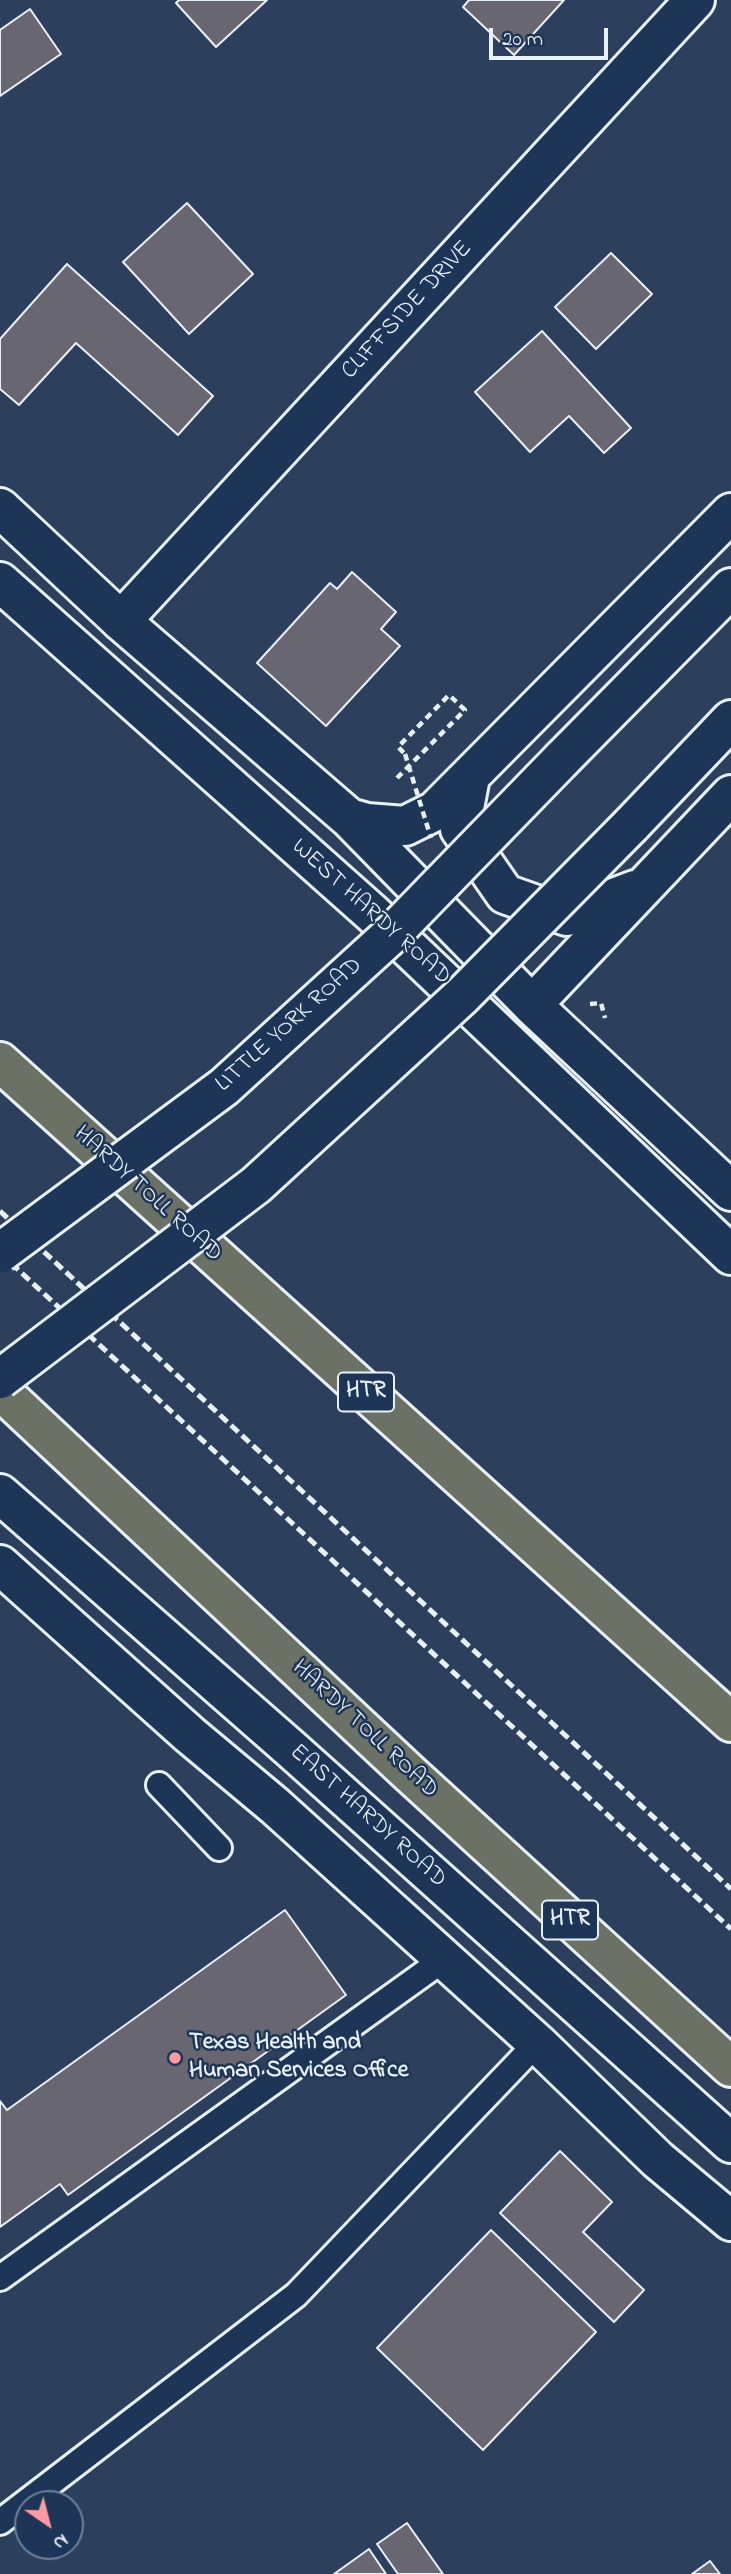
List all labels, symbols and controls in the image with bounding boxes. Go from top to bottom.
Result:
scale bar [493,14,612,58]
text: 20 m [502,25,543,55]
street label: CLIFFSIDE DRIVE [336,236,480,386]
street label: WEST HARDY ROAD [284,834,456,992]
street label: LITTLE YORK ROAD [211,952,369,1100]
street label: HARDY TOLL ROAD [67,1121,227,1269]
road number: HTR [338,1372,394,1412]
street label: HARDY TOLL ROAD [285,1655,443,1805]
street label: EAST HARDY ROAD [283,1739,451,1895]
road number: HTR [542,1900,598,1940]
place label: Texas Health and Human Services Office [189,2030,408,2086]
marker: Texas Health and Human Services Office [167,2050,183,2066]
north arrow [14,2490,84,2560]
text: N [47,2526,73,2556]

